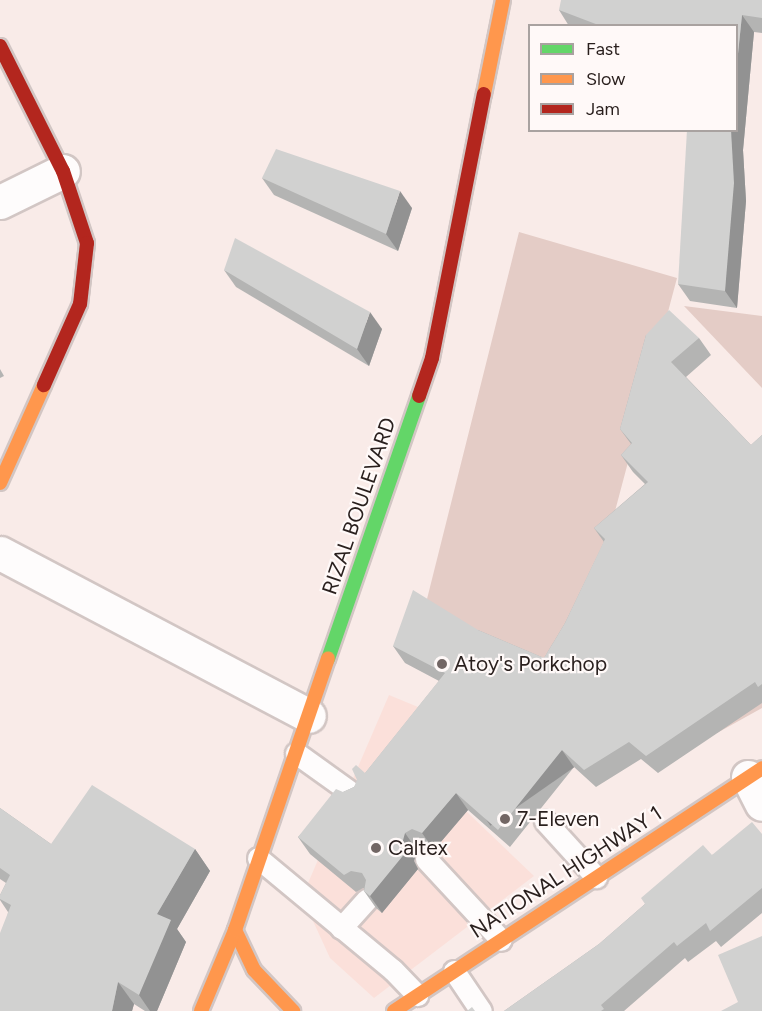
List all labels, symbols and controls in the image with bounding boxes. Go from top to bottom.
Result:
legend [528,24,738,132]
text: Fast [586,38,620,60]
text: Slow [586,68,625,90]
text: Jam [586,98,620,120]
street label: RIZAL BOULEVARD [317,414,401,598]
place label: Atoy's Porkchop [454,651,607,677]
marker: Atoy's Porkchop [435,657,449,671]
street label: NATIONAL HIGHWAY 1 [465,801,667,943]
place label: 7-Eleven [517,806,599,832]
marker: 7-Eleven [498,812,512,826]
place label: Caltex [388,835,448,861]
marker: Caltex [369,841,383,855]

